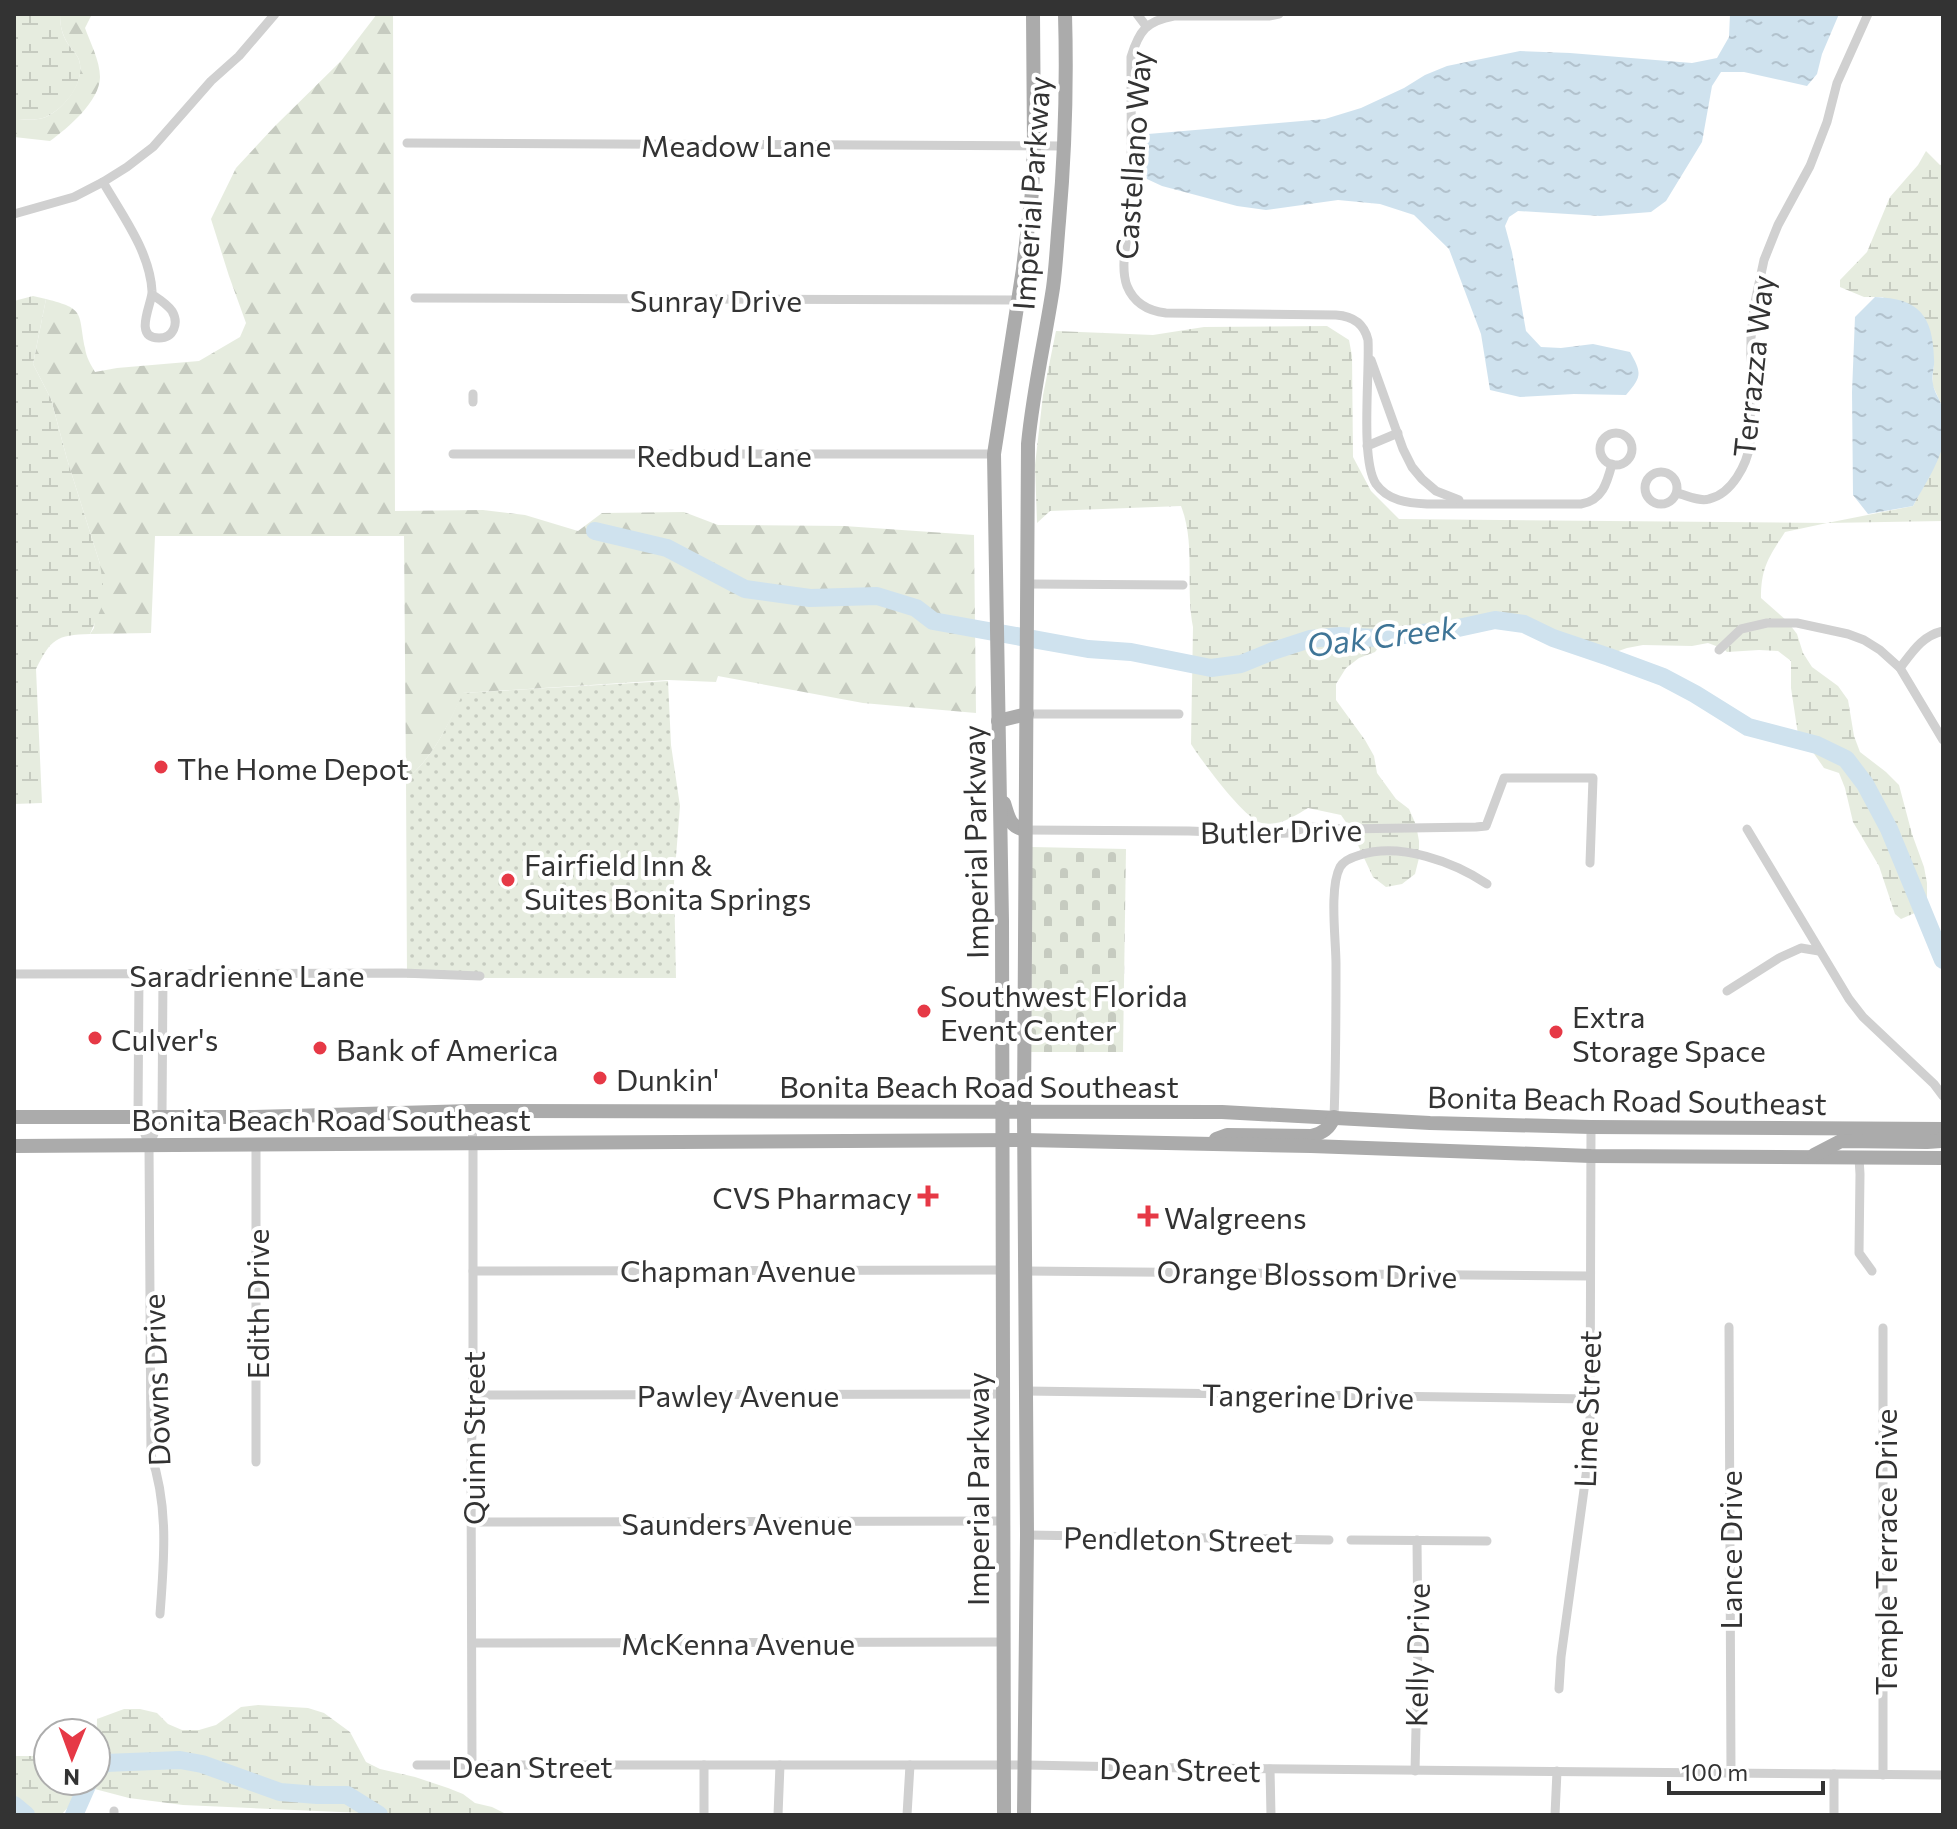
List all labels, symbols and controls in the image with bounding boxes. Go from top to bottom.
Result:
street label: Castellano Way [1106,49,1158,261]
street label: Imperial Parkway [1003,75,1057,311]
street label: Meadow Lane [641,126,831,163]
street label: Terrazza Way [1724,273,1780,459]
street label: Sunray Drive [630,281,802,318]
street label: Redbud Lane [636,436,812,473]
water label: Oak Creek [1304,606,1460,664]
street label: Imperial Parkway [953,725,995,959]
place label: The Home Depot [177,749,409,786]
marker: The Home Depot [152,758,170,776]
street label: Butler Drive [1200,810,1362,850]
place label: Fairfield Inn & Suites Bonita Springs [524,845,811,916]
marker: Fairfield Inn & Suites Bonita Springs [499,871,517,889]
street label: Saradrienne Lane [129,956,365,993]
place label: Southwest Florida Event Center [940,976,1188,1047]
place label: Extra Storage Space [1572,997,1766,1068]
marker: Southwest Florida Event Center [915,1002,933,1020]
place label: Culver's [111,1020,218,1057]
marker: Extra Storage Space [1547,1023,1565,1041]
marker: Culver's [86,1029,104,1047]
place label: Bank of America [336,1030,558,1067]
marker: Bank of America [311,1039,329,1057]
place label: Dunkin' [616,1060,719,1097]
street label: Bonita Beach Road Southeast [779,1067,1179,1104]
marker: Dunkin' [591,1069,609,1087]
street label: Bonita Beach Road Southeast [1427,1077,1827,1121]
street label: Bonita Beach Road Southeast [131,1100,531,1137]
place label: CVS Pharmacy [712,1178,912,1215]
marker: CVS Pharmacy [919,1187,937,1205]
place label: Walgreens [1164,1198,1307,1235]
marker: Walgreens [1139,1207,1157,1225]
street label: Edith Drive [238,1229,275,1379]
street label: Chapman Avenue [620,1251,856,1288]
street label: Orange Blossom Drive [1156,1252,1458,1294]
street label: Downs Drive [134,1293,176,1467]
street label: Lime Street [1565,1330,1607,1488]
street label: Quinn Street [454,1351,491,1525]
street label: Imperial Parkway [958,1372,995,1606]
street label: Tangerine Drive [1202,1375,1414,1415]
street label: Pawley Avenue [637,1376,839,1413]
street label: Temple Terrace Drive [1866,1409,1903,1695]
street label: Lance Drive [1711,1471,1748,1629]
street label: Saunders Avenue [621,1504,853,1541]
street label: Pendleton Street [1063,1517,1293,1559]
street label: Kelly Drive [1396,1583,1436,1727]
street label: McKenna Avenue [621,1624,855,1661]
north arrow [32,1717,112,1797]
scale bar [1669,1745,1823,1795]
street label: Dean Street [451,1747,613,1784]
street label: Dean Street [1099,1748,1261,1788]
text: 100 m [1681,1757,1748,1786]
text: N [63,1764,80,1791]

